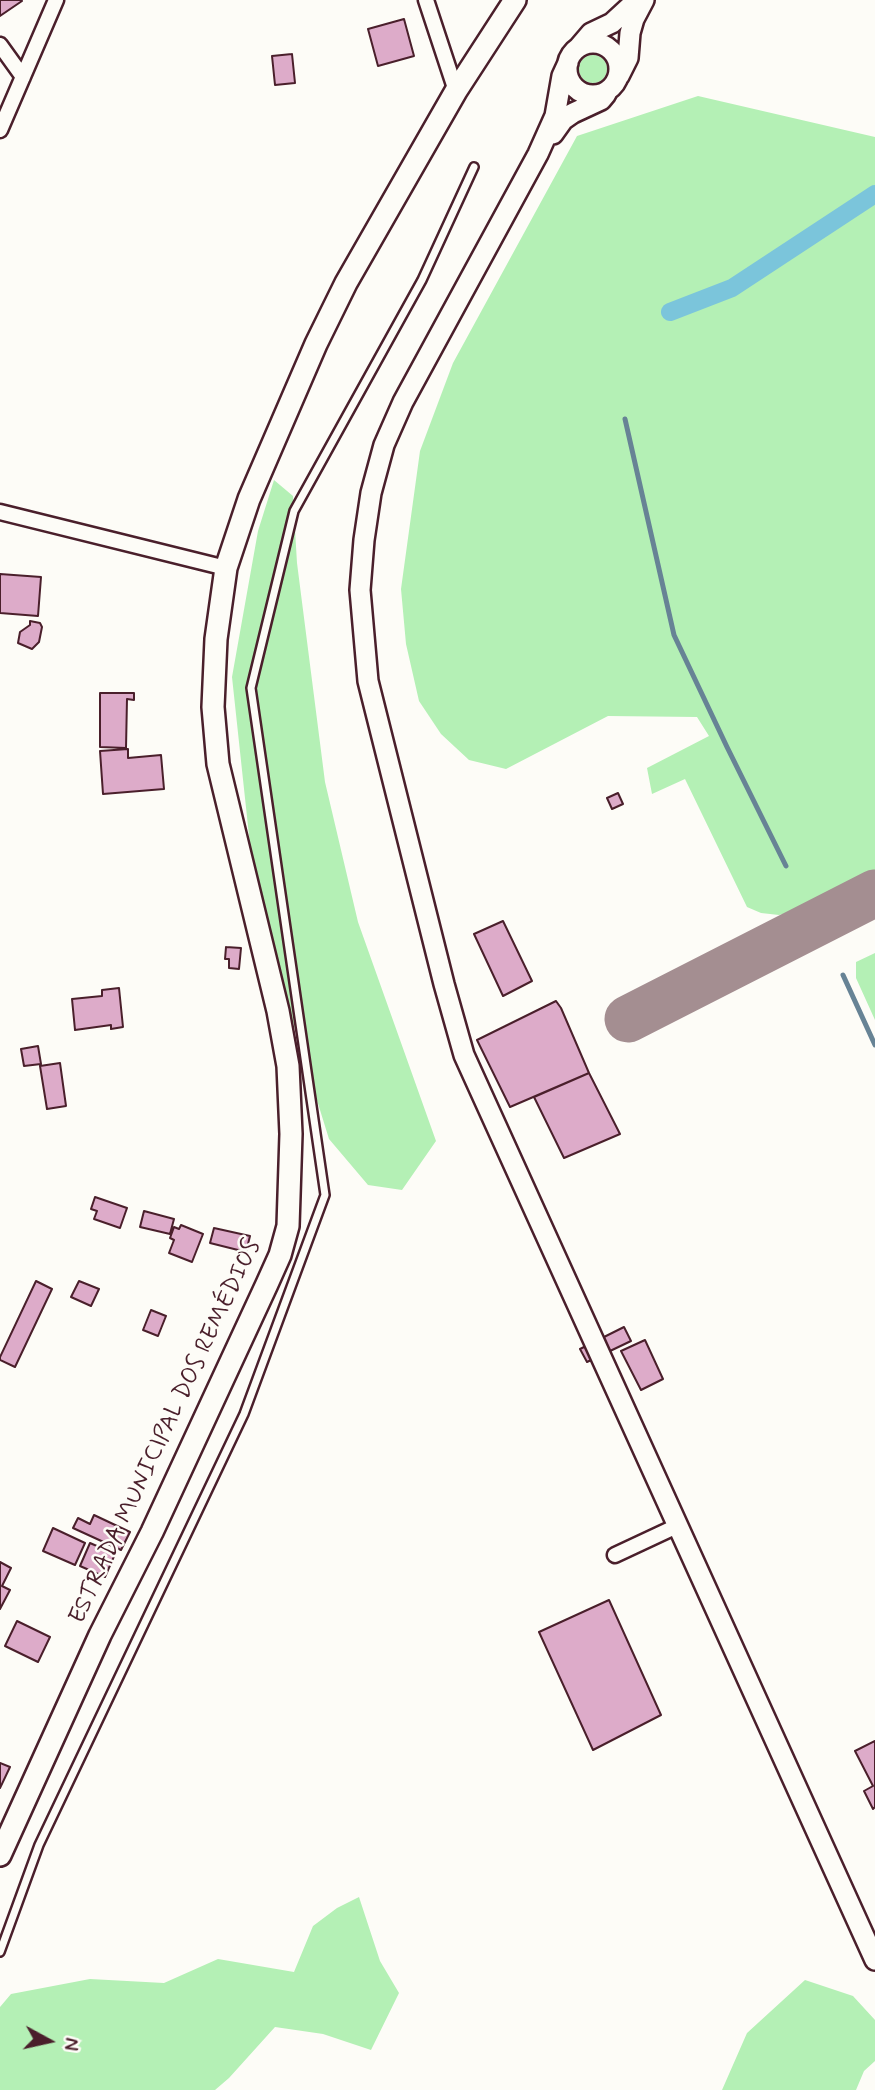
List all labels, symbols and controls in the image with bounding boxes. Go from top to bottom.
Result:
street label: ESTRADA MUNICIPAL DOS REMÉDIOS [64,1235,268,1629]
north arrow [14,2006,84,2076]
text: N [57,2036,84,2052]

